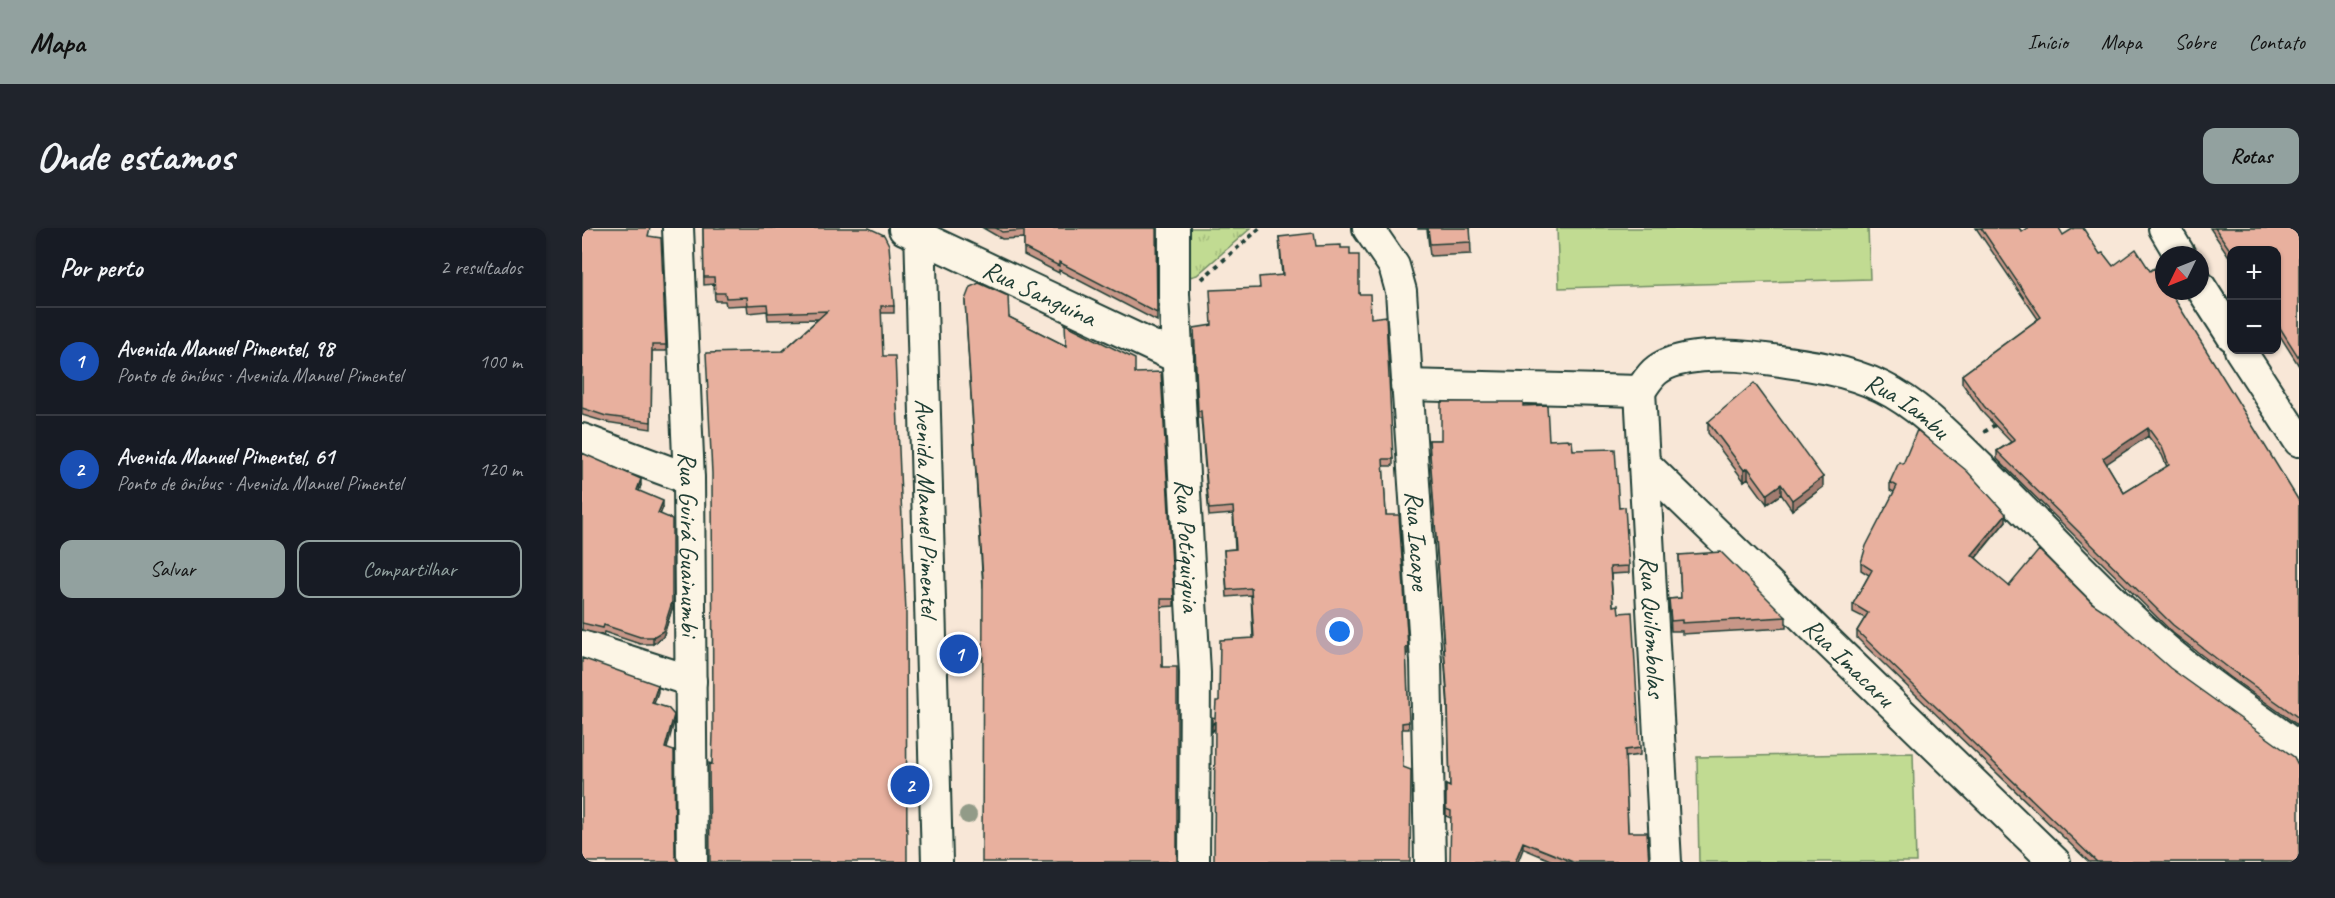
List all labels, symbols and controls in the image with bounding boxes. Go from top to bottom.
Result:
text: Mapa [30,25,85,60]
text: Início [2028,29,2068,55]
text: Mapa [2101,29,2142,55]
text: Sobre [2175,29,2215,55]
text: Contato [2248,29,2305,55]
button: Rotas [2203,128,2299,184]
text: Onde estamos [36,130,233,183]
north arrow [2155,246,2209,300]
map controls [2227,246,2281,354]
button: + [2227,246,2281,300]
text: Por perto [60,251,142,284]
street label: Rua Sanguína [978,253,1103,335]
text: 2 resultados [440,255,522,280]
button: − [2227,300,2281,354]
text: Avenida Manuel Pimentel, 98 [117,335,334,363]
text: 1 [75,349,84,374]
text: 100 m [479,349,522,374]
text: Ponto de ônibus · Avenida Manuel Pimentel [117,363,403,388]
street label: Rua Iambu [1860,365,1958,447]
street label: Avenida Manuel Pimentel [908,399,947,622]
text: Avenida Manuel Pimentel, 61 [117,443,335,471]
street label: Rua Guirá Guainumbi [671,451,706,639]
text: 2 [75,457,84,482]
text: 120 m [479,457,522,482]
text: Ponto de ônibus · Avenida Manuel Pimentel [117,471,403,496]
street label: Rua Potíquiquia [1167,478,1208,614]
street label: Rua Iacape [1398,490,1437,593]
button: Salvar [60,540,285,598]
button: Compartilhar [297,540,522,598]
street label: Rua Quilombolas [1632,555,1673,700]
street label: Rua Imacaru [1796,611,1903,716]
your location [1325,617,1354,646]
pin: 1 [940,632,979,676]
pin: 2 [890,762,930,808]

